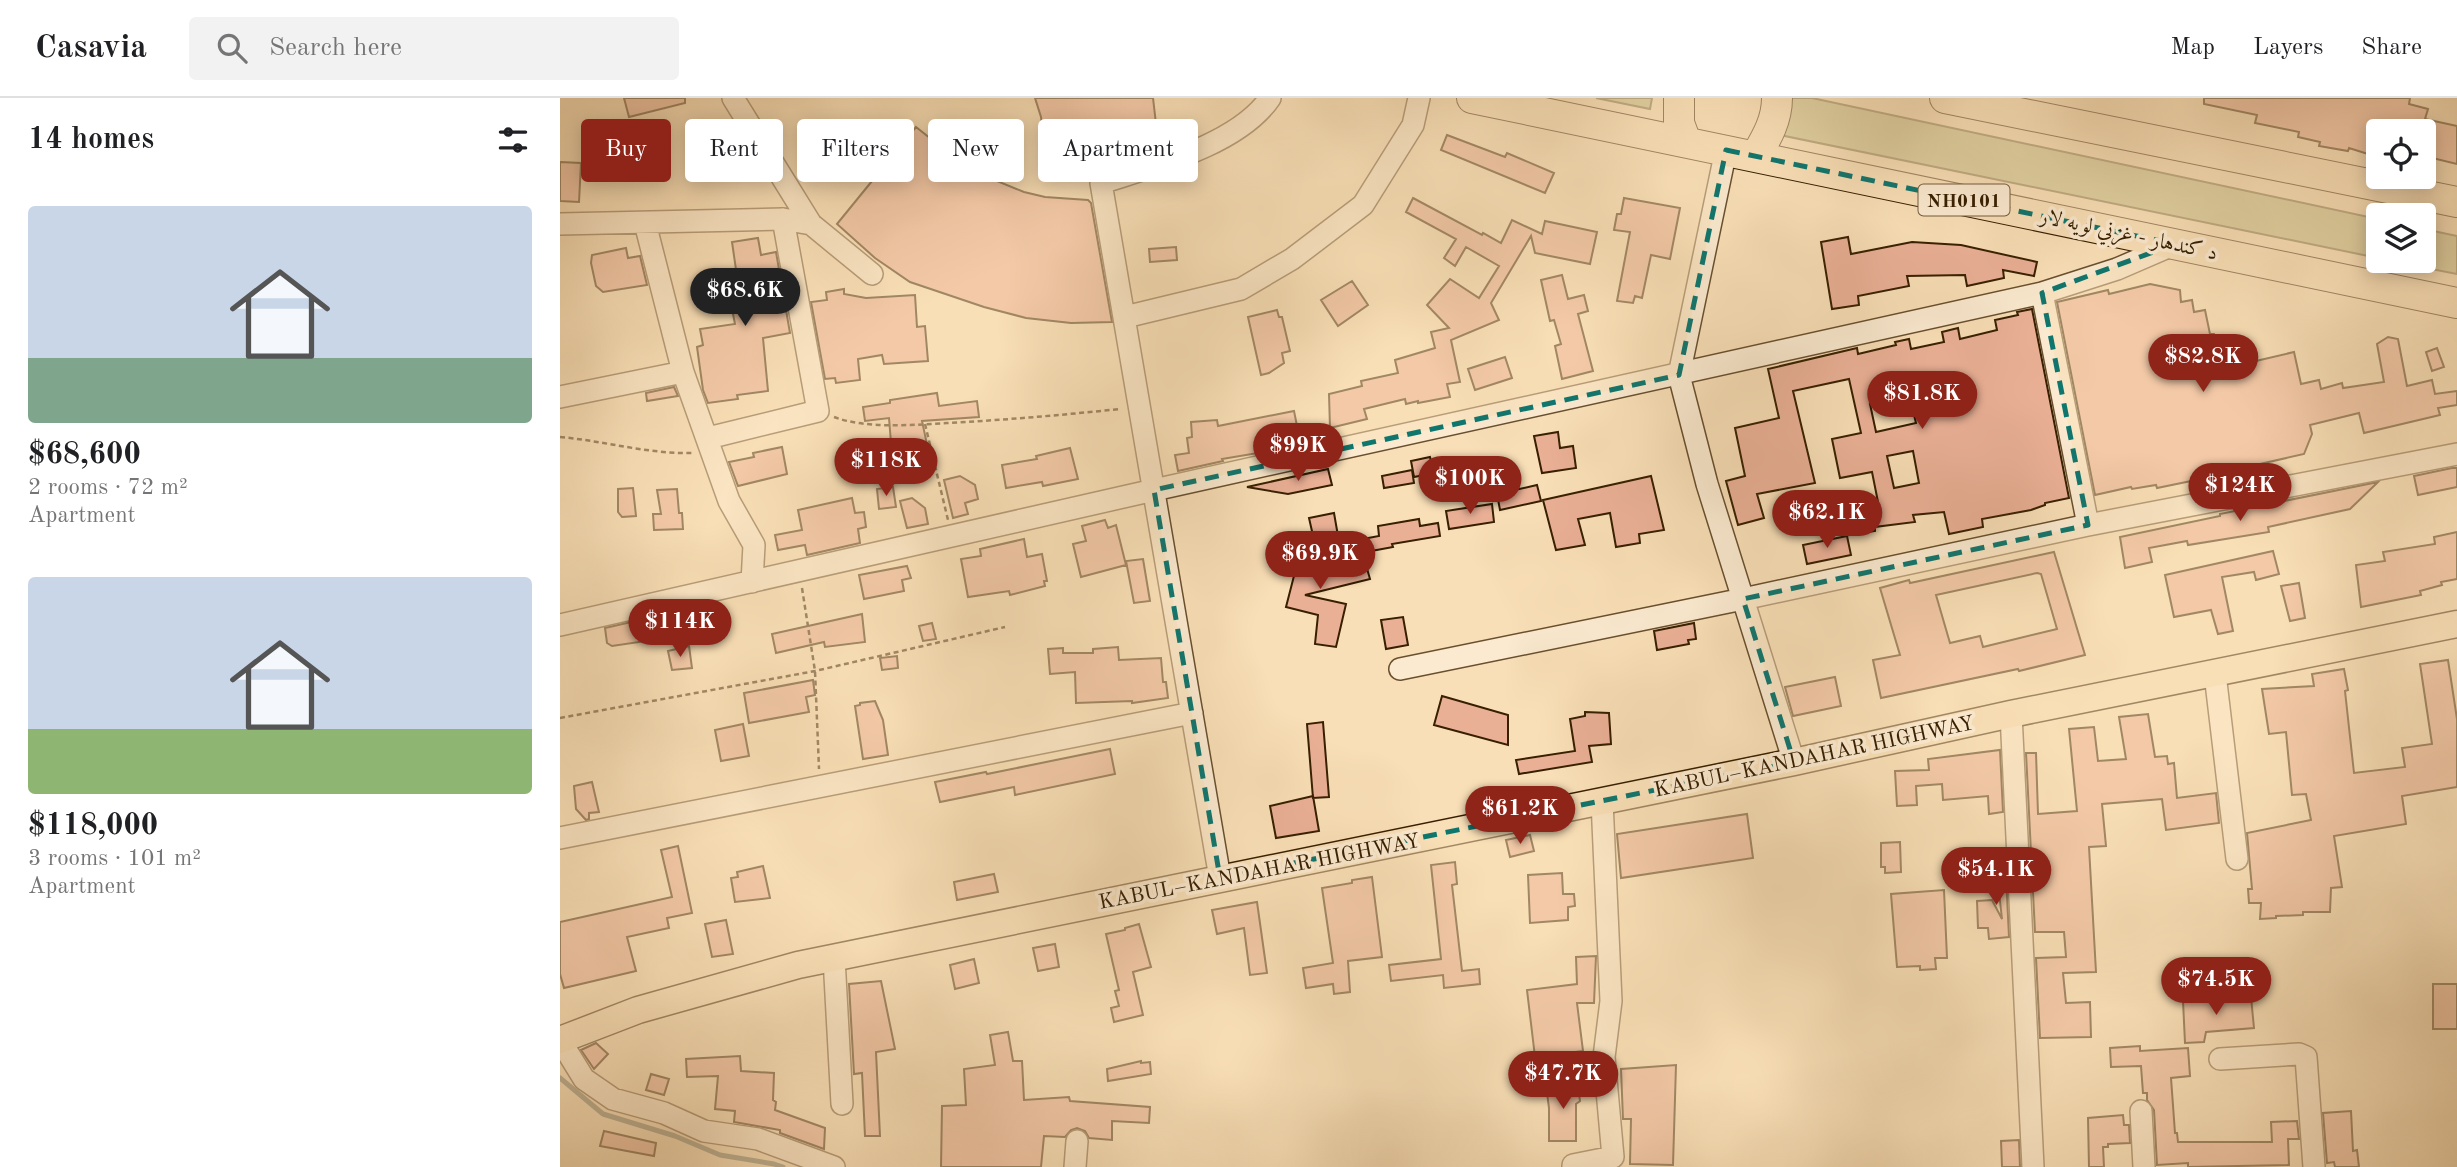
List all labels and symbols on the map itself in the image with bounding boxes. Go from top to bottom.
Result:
road number: NH0101 [1918,184,2010,216]
street label: د کندهار - غزني لويه لار [2035,206,2219,269]
pin: $68.6K [688,268,802,328]
pin: $82.8K [2146,334,2260,394]
pin: $81.8K [1865,372,1979,431]
pin: $99K [1257,424,1339,483]
pin: $118K [837,438,935,498]
pin: $100K [1421,456,1519,516]
pin: $124K [2191,464,2289,523]
pin: $62.1K [1770,490,1884,550]
pin: $69.9K [1263,532,1377,591]
pin: $114K [631,600,729,659]
street label: KABUL–KANDAHAR HIGHWAY [1652,713,1976,802]
pin: $61.2K [1463,786,1577,846]
street label: KABUL–KANDAHAR HIGHWAY [1097,831,1422,914]
pin: $54.1K [1939,848,2053,907]
pin: $74.5K [2159,958,2273,1017]
pin: $47.7K [1506,1052,1620,1111]

